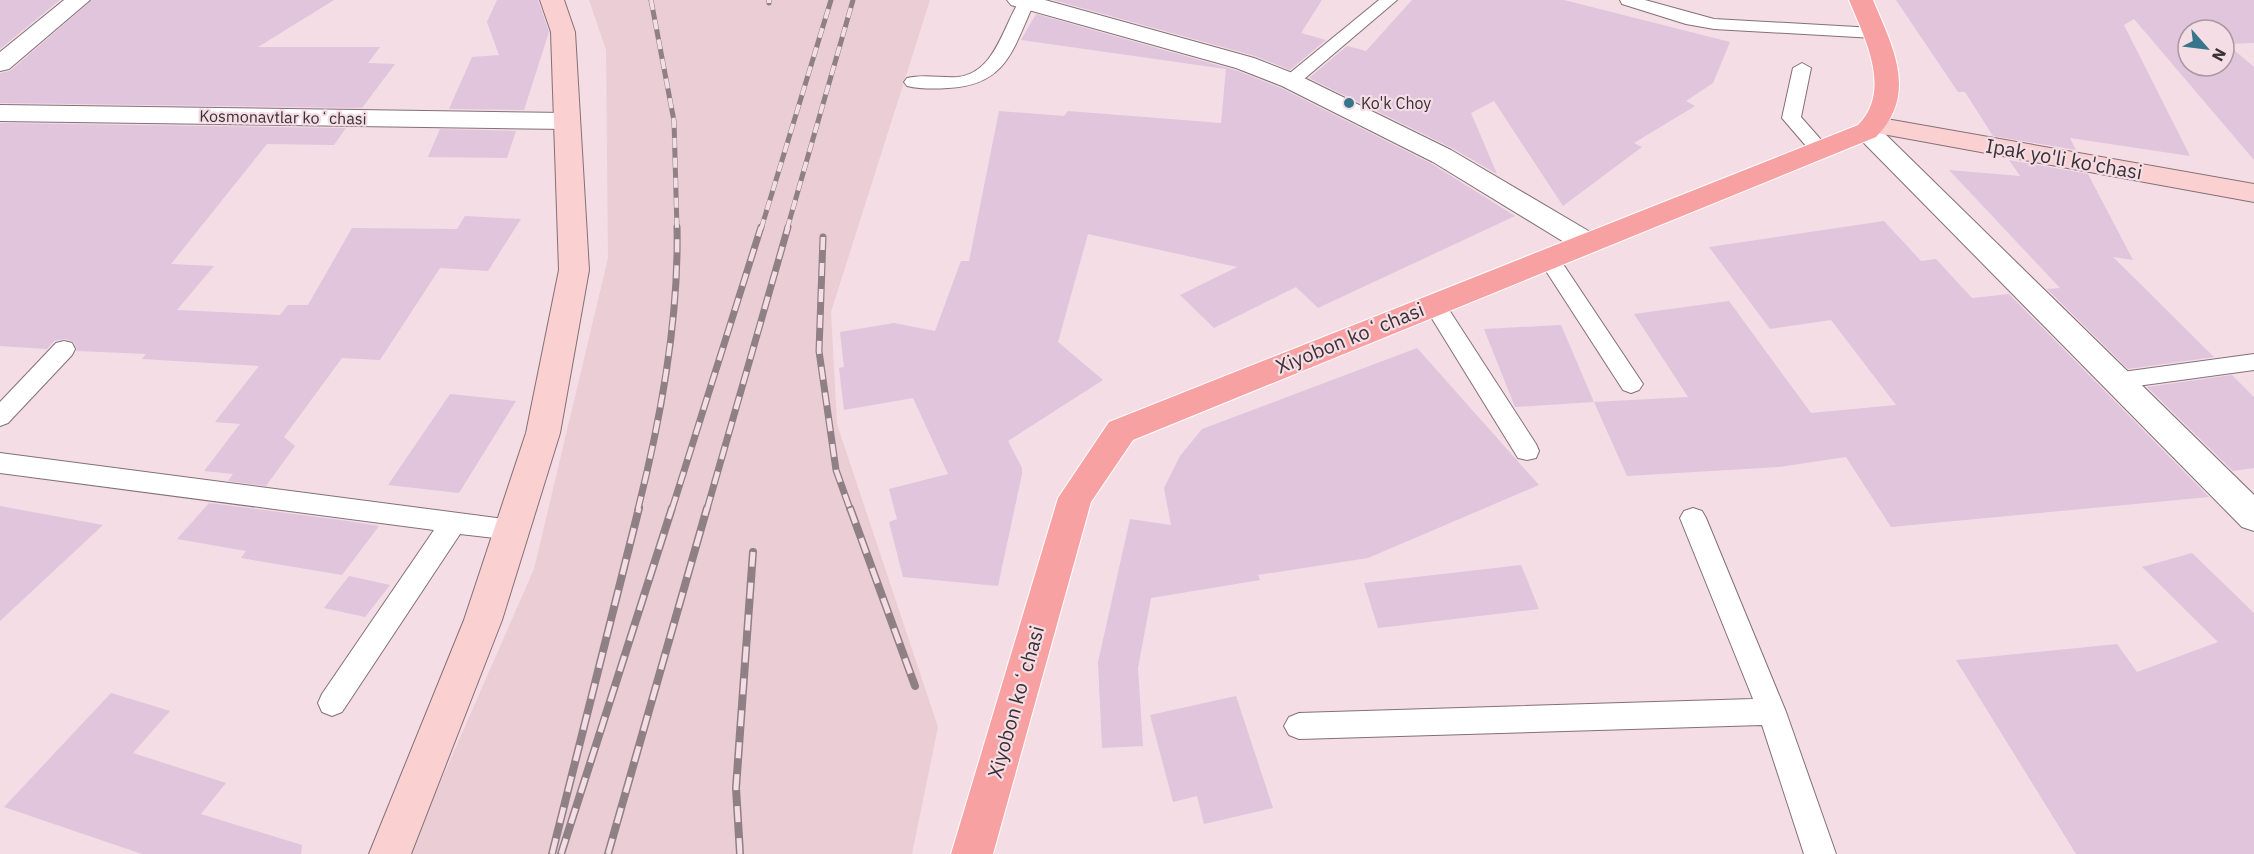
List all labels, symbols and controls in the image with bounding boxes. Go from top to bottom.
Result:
north arrow [2176,18,2236,78]
text: N [2208,45,2231,65]
place label: Ko'k Choy [1361,93,1431,113]
marker: Ko'k Choy [1342,96,1356,110]
street label: Kosmonavtlar koʻchasi [199,106,367,128]
street label: Ipak yo'li ko'chasi [1984,131,2144,186]
street label: Xiyobon koʻchasi [1272,296,1428,380]
street label: Xiyobon koʻchasi [981,622,1050,781]

